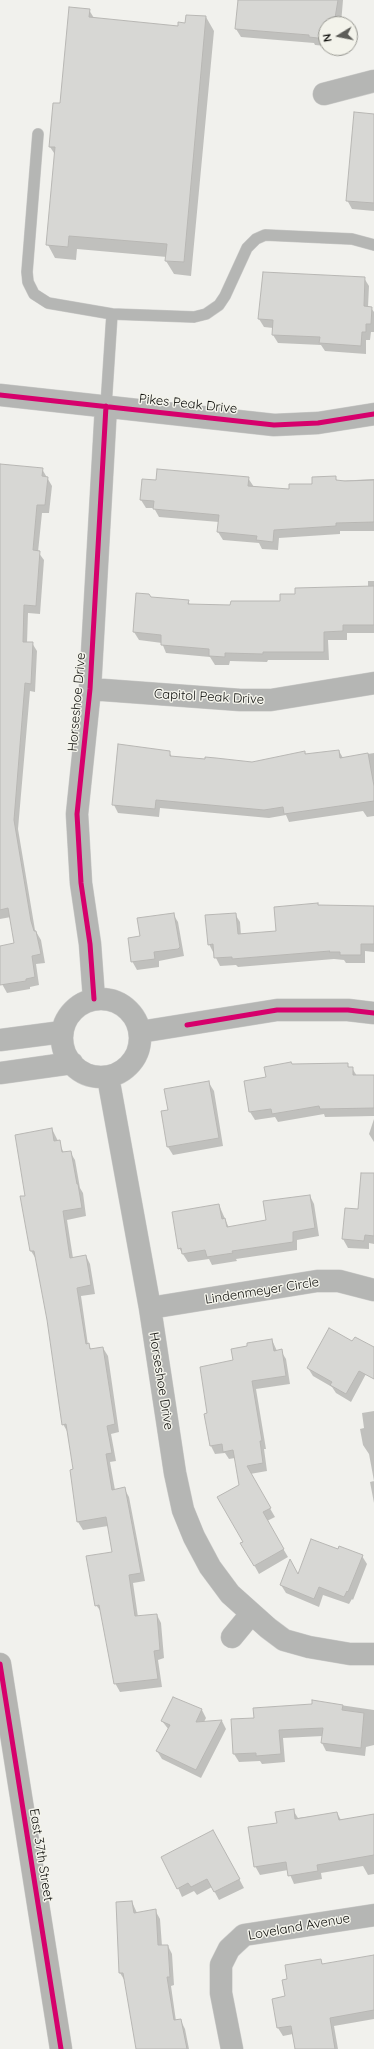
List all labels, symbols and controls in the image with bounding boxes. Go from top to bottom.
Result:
north arrow [318,16,358,56]
text: N [320,33,335,43]
street label: Pikes Peak Drive [138,391,238,417]
street label: Horseshoe Drive [65,652,89,752]
street label: Capitol Peak Drive [153,686,265,708]
street label: Lindenmeyer Circle [204,1274,320,1308]
street label: Horseshoe Drive [146,1331,176,1431]
street label: East 37th Street [26,1808,56,1902]
street label: Loveland Avenue [247,1910,351,1944]

